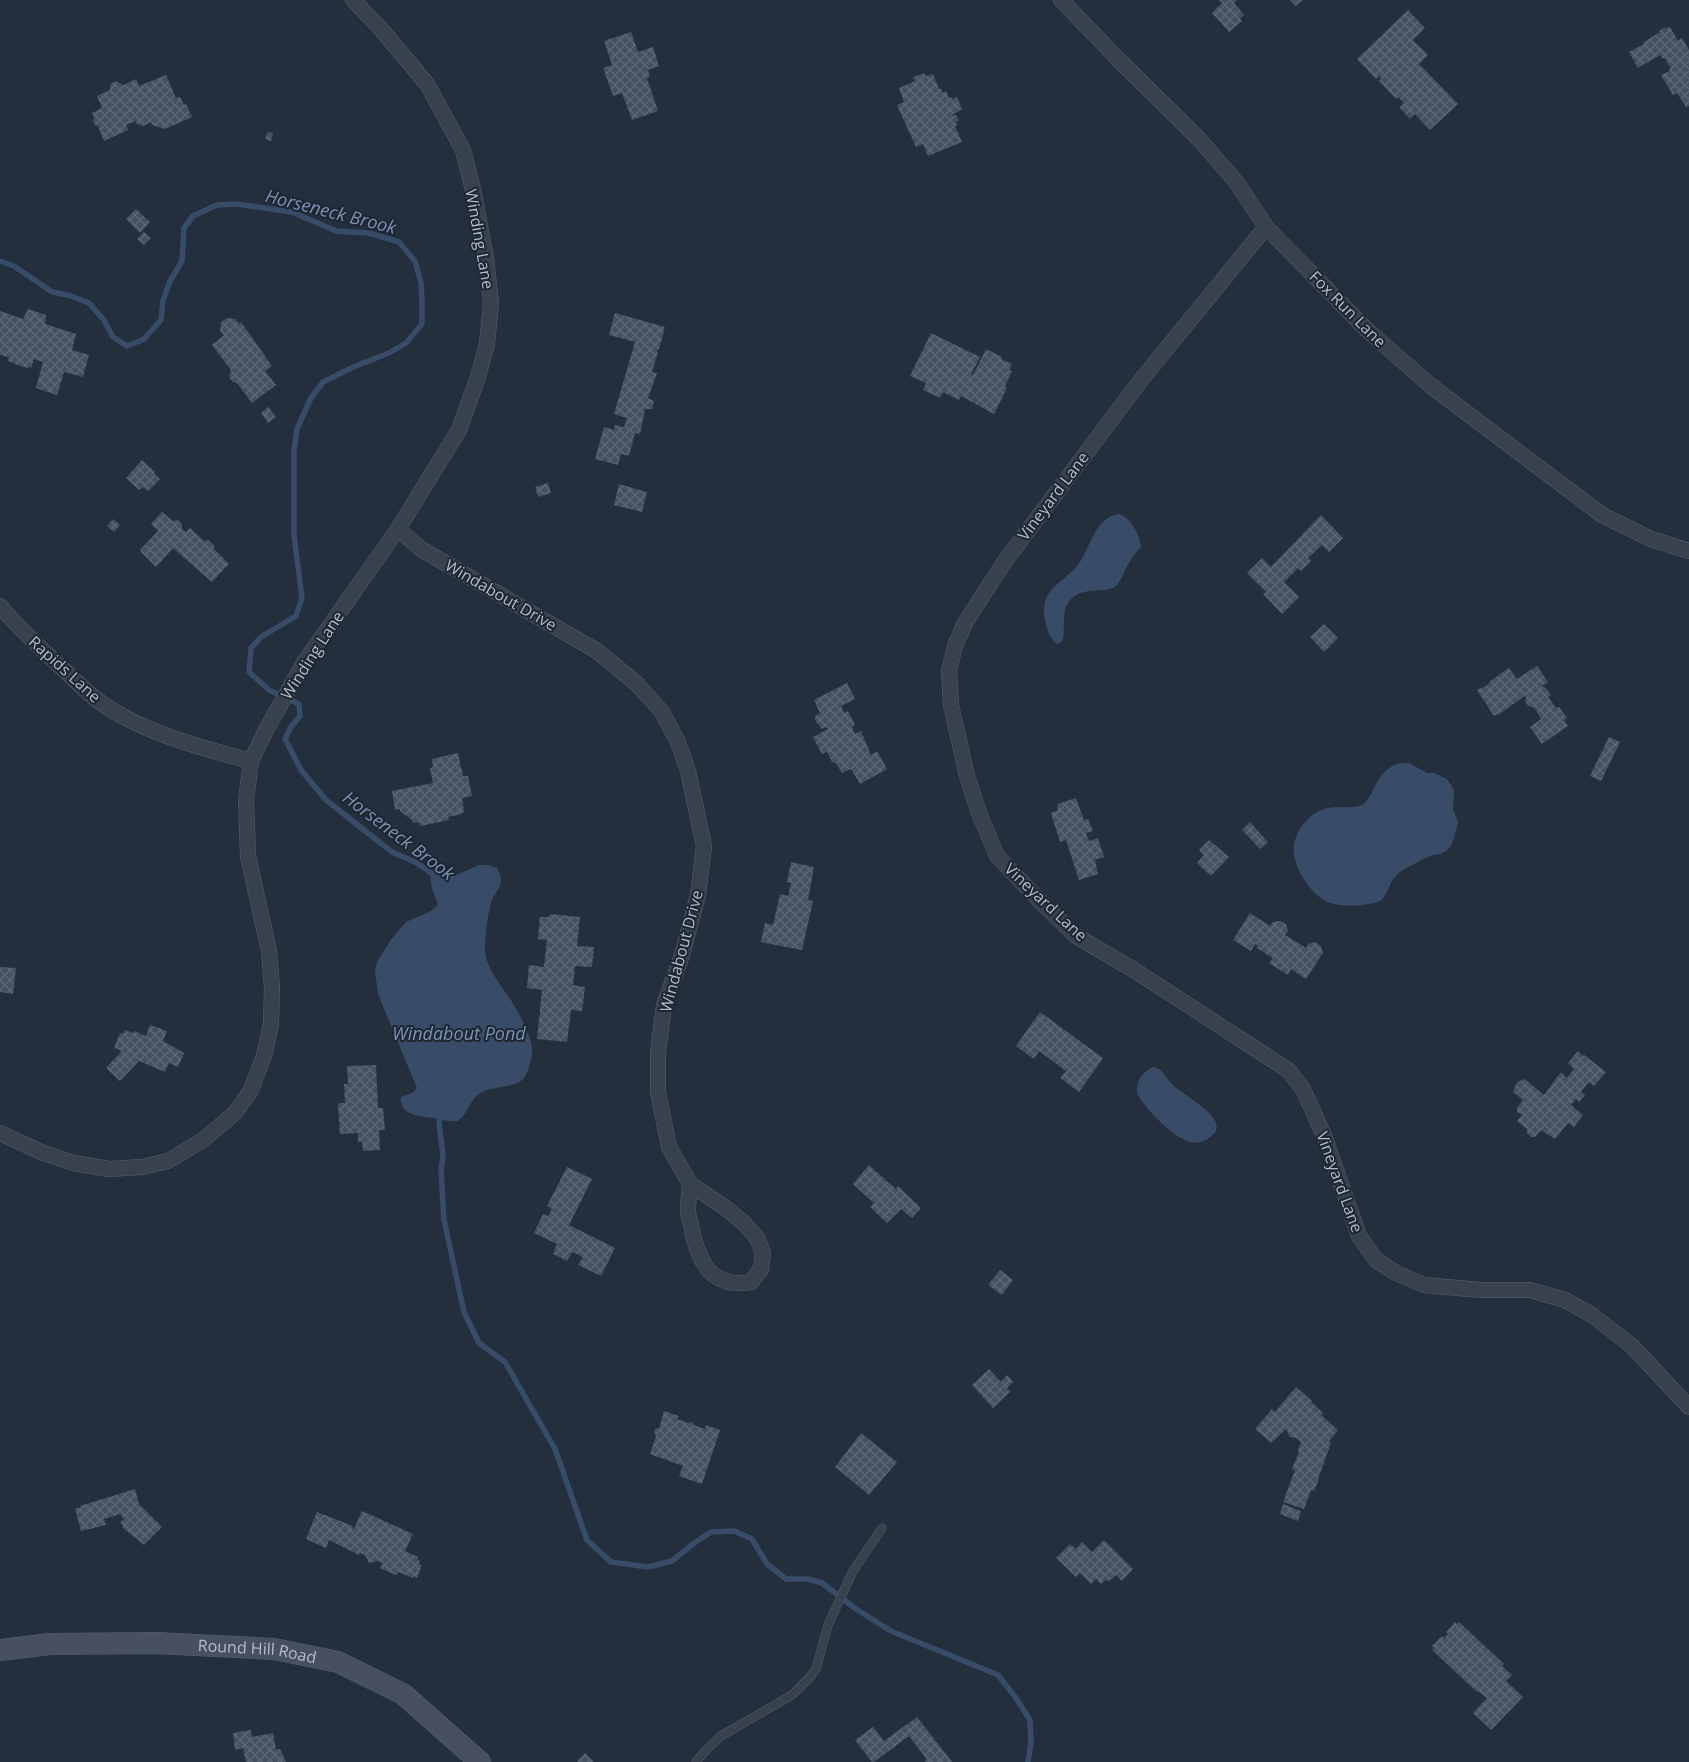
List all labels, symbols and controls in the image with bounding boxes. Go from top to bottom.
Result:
water label: Horseneck Brook [263,183,400,239]
street label: Winding Lane [460,187,500,291]
street label: Fox Run Lane [1305,266,1391,352]
street label: Vineyard Lane [1012,447,1094,545]
street label: Windabout Drive [441,554,561,636]
street label: Winding Lane [275,607,349,703]
street label: Rapids Lane [24,631,106,707]
water label: Horseneck Brook [338,785,461,886]
street label: Vineyard Lane [1000,858,1092,946]
street label: Windabout Drive [654,888,708,1014]
water label: Windabout Pond [392,1021,526,1045]
street label: Vineyard Lane [1312,1129,1368,1235]
street label: Round Hill Road [197,1634,318,1668]

